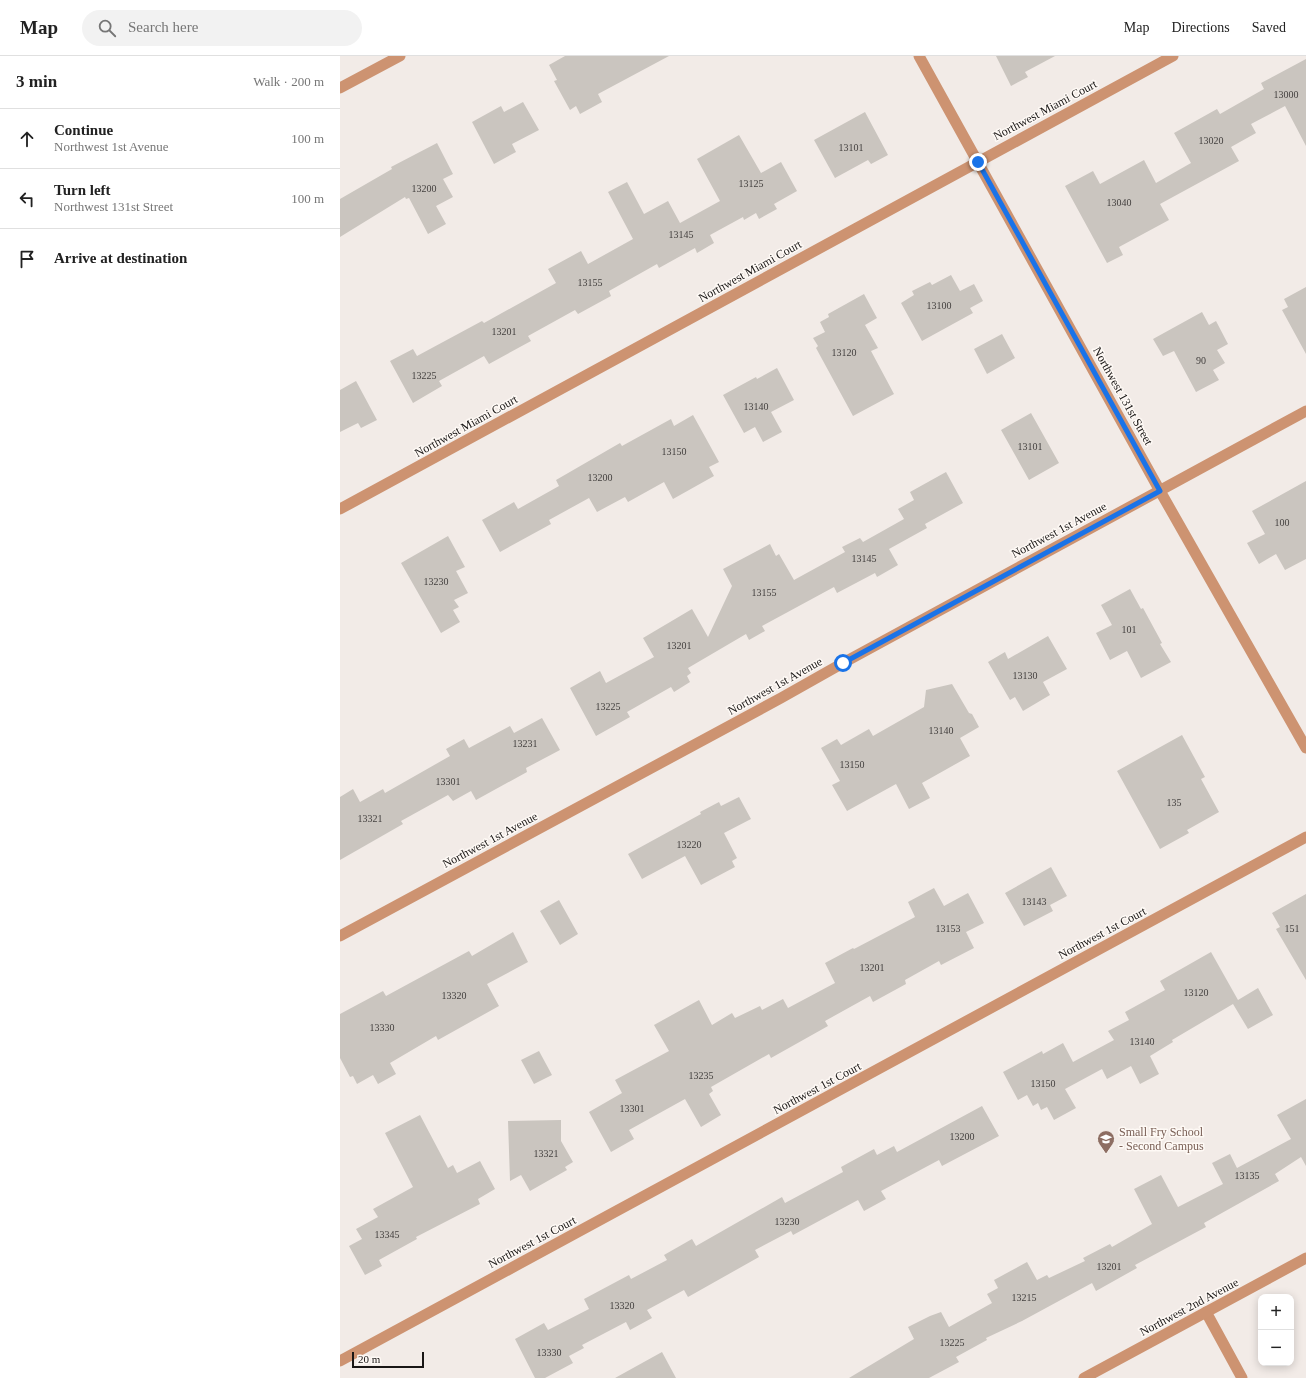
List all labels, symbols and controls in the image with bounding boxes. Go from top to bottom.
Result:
search box [82,10,362,46]
text: Map [20,17,58,38]
icon: search [96,17,118,39]
text: Search here [128,19,198,35]
text: Map [1124,20,1149,35]
text: Directions [1171,20,1230,35]
text: Saved [1252,20,1286,35]
text: 3 min [16,72,57,91]
text: Walk · 200 m [253,74,324,89]
street label: Northwest Miami Court [991,76,1100,143]
house number: 13000 [1274,89,1299,100]
text: Continue [54,122,113,138]
icon: ahead [16,128,38,150]
text: 100 m [291,131,324,146]
house number: 13020 [1199,135,1224,146]
text: Northwest 1st Avenue [54,139,169,154]
house number: 13101 [839,142,864,153]
route end [969,153,987,171]
house number: 13125 [739,178,764,189]
text: Turn left [54,182,111,198]
house number: 13200 [412,183,437,194]
icon: left [16,188,38,210]
text: 100 m [291,191,324,206]
house number: 13040 [1107,197,1132,208]
text: Northwest 131st Street [54,199,173,214]
house number: 13145 [669,229,694,240]
street label: Northwest Miami Court [696,237,804,305]
icon: arrive [16,248,38,270]
text: Arrive at destination [54,250,187,266]
house number: 13155 [578,277,603,288]
house number: 13100 [927,300,952,311]
house number: 13201 [492,326,517,337]
street label: Northwest 131st Street [1090,345,1156,448]
house number: 13120 [832,347,857,358]
house number: 90 [1196,355,1206,366]
house number: 13225 [412,370,437,381]
street label: Northwest Miami Court [412,392,520,460]
house number: 13140 [744,401,769,412]
house number: 13101 [1018,441,1043,452]
house number: 13150 [662,446,687,457]
house number: 13200 [588,472,613,483]
street label: Northwest 1st Avenue [1009,499,1109,561]
house number: 100 [1275,517,1290,528]
house number: 13145 [852,553,877,564]
house number: 13230 [424,576,449,587]
house number: 13155 [752,587,777,598]
house number: 101 [1122,624,1137,635]
house number: 13201 [667,640,692,651]
street label: Northwest 1st Avenue [725,654,825,718]
route start [834,654,852,672]
house number: 13130 [1013,670,1038,681]
house number: 13225 [596,701,621,712]
house number: 13140 [929,725,954,736]
house number: 13231 [513,738,538,749]
house number: 13150 [840,759,865,770]
house number: 13301 [436,776,461,787]
house number: 135 [1167,797,1182,808]
street label: Northwest 1st Avenue [440,809,540,871]
house number: 13321 [358,813,383,824]
house number: 13220 [677,839,702,850]
house number: 13143 [1022,896,1047,907]
street label: Northwest 1st Court [1056,904,1149,962]
house number: 13153 [936,923,961,934]
house number: 151 [1285,923,1300,934]
house number: 13201 [860,962,885,973]
house number: 13120 [1184,987,1209,998]
house number: 13320 [442,990,467,1001]
house number: 13330 [370,1022,395,1033]
house number: 13140 [1130,1036,1155,1047]
street label: Northwest 1st Court [771,1059,864,1117]
house number: 13235 [689,1070,714,1081]
house number: 13150 [1031,1078,1056,1089]
house number: 13301 [620,1103,645,1114]
place label: Small Fry School - Second Campus [1119,1125,1204,1153]
school or university icon: Small Fry School - Second Campus [1096,1129,1116,1154]
house number: 13200 [950,1131,975,1142]
house number: 13321 [534,1148,559,1159]
house number: 13135 [1235,1170,1260,1181]
street label: Northwest 1st Court [486,1213,579,1271]
house number: 13230 [775,1216,800,1227]
house number: 13345 [375,1229,400,1240]
house number: 13201 [1097,1261,1122,1272]
street label: Northwest 2nd Avenue [1137,1275,1241,1339]
house number: 13215 [1012,1292,1037,1303]
map controls [1258,1294,1294,1366]
button: + [1258,1294,1294,1330]
house number: 13320 [610,1300,635,1311]
button: − [1258,1330,1294,1366]
house number: 13225 [940,1337,965,1348]
house number: 13330 [537,1347,562,1358]
scale bar [352,1350,424,1369]
text: 20 m [358,1353,380,1365]

